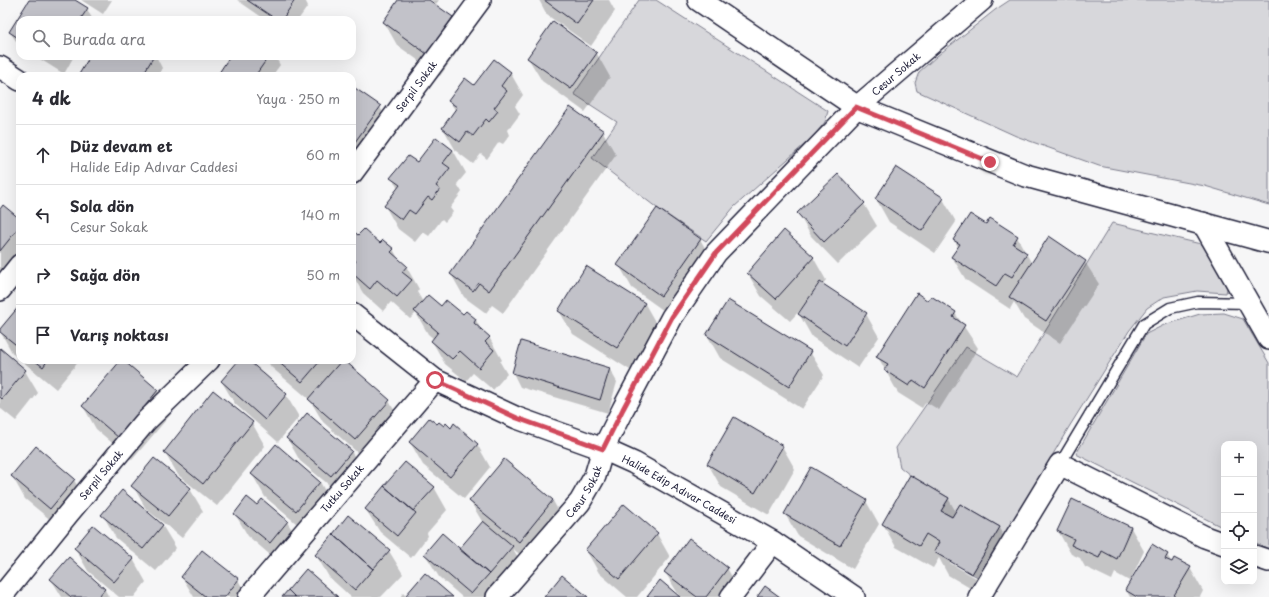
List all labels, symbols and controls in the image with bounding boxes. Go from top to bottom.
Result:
search box [16,16,356,60]
icon: search [30,27,52,49]
text: Burada ara [62,27,145,50]
street label: Cesur Sokak [868,48,923,99]
street label: Serpil Sokak [392,57,440,115]
text: 4 dk [32,85,71,111]
text: Yaya · 250 m [256,89,340,108]
text: Düz devam et [70,134,173,157]
icon: ahead [32,144,54,166]
text: 60 m [306,145,340,164]
route end [981,153,999,171]
text: Halide Edip Adıvar Caddesi [70,157,238,176]
text: Sola dön [70,194,134,217]
icon: left [32,204,54,226]
text: 140 m [301,205,340,224]
text: Cesur Sokak [70,217,148,236]
text: Sağa dön [70,263,140,286]
icon: right [32,264,54,286]
text: 50 m [306,265,340,284]
text: Varış noktası [70,323,169,346]
icon: arrive [32,324,54,346]
route start [426,371,444,389]
map controls [1221,441,1257,585]
button: + [1221,441,1257,477]
street label: Serpil Sokak [75,446,126,503]
street label: Halide Edip Adıvar Caddesi [620,451,739,527]
street label: Tutku Sokak [317,461,367,516]
street label: Cesur Sokak [561,463,605,521]
button: − [1221,477,1257,513]
button: locate [1221,513,1257,549]
button: layers [1221,549,1257,585]

